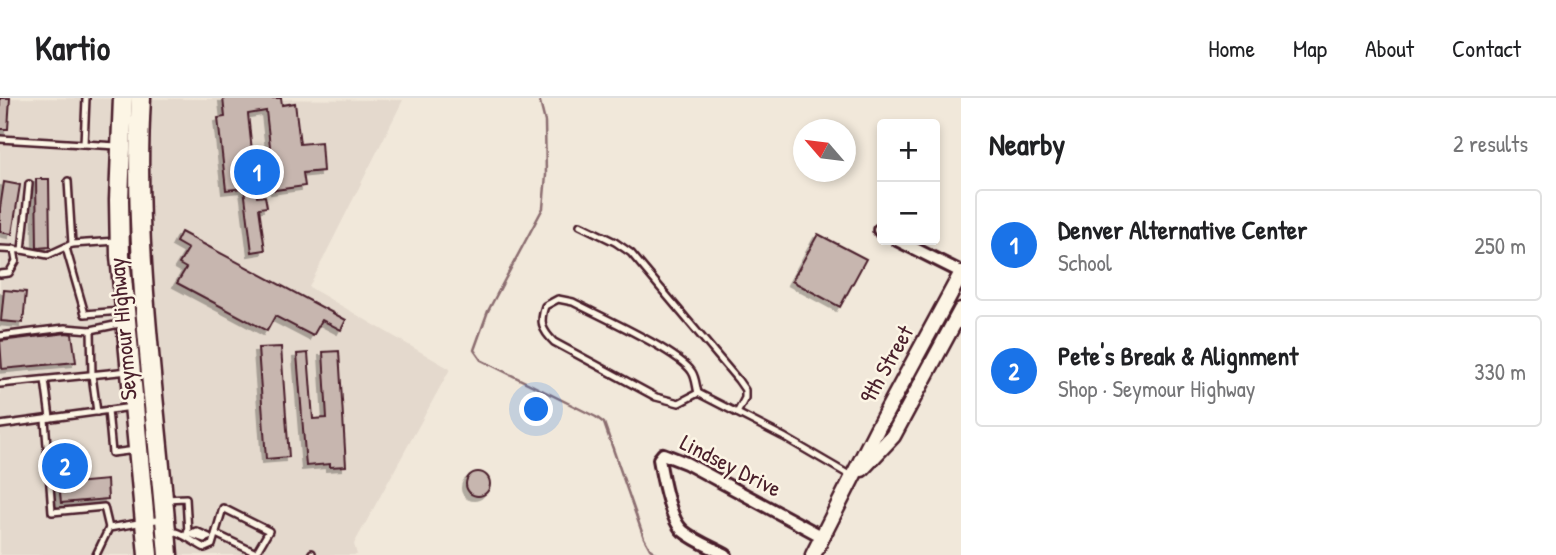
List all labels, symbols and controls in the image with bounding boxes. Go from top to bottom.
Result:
text: Kartio [35,26,110,70]
text: Home [1208,32,1255,64]
text: Map [1293,32,1327,64]
text: About [1365,32,1414,64]
text: Contact [1452,32,1521,64]
north arrow [793,119,856,182]
map controls [877,119,940,245]
button: + [877,119,940,182]
text: Nearby [989,124,1065,164]
text: 2 results [1453,128,1528,159]
pin: 1 [234,146,280,198]
button: − [877,182,940,245]
text: Denver Alternative Center [1058,212,1307,247]
text: 1 [1010,230,1018,261]
text: 250 m [1474,230,1526,261]
text: School [1058,247,1112,278]
street label: Seymour Highway [100,256,144,402]
street label: 9th Street [852,318,921,409]
text: Pete's Break & Alignment [1058,338,1298,373]
text: 2 [1009,356,1019,387]
text: 330 m [1474,356,1526,387]
text: Shop · Seymour Highway [1058,373,1255,404]
your location [519,392,553,426]
street label: Lindsey Drive [675,426,787,504]
pin: 2 [42,440,88,492]

